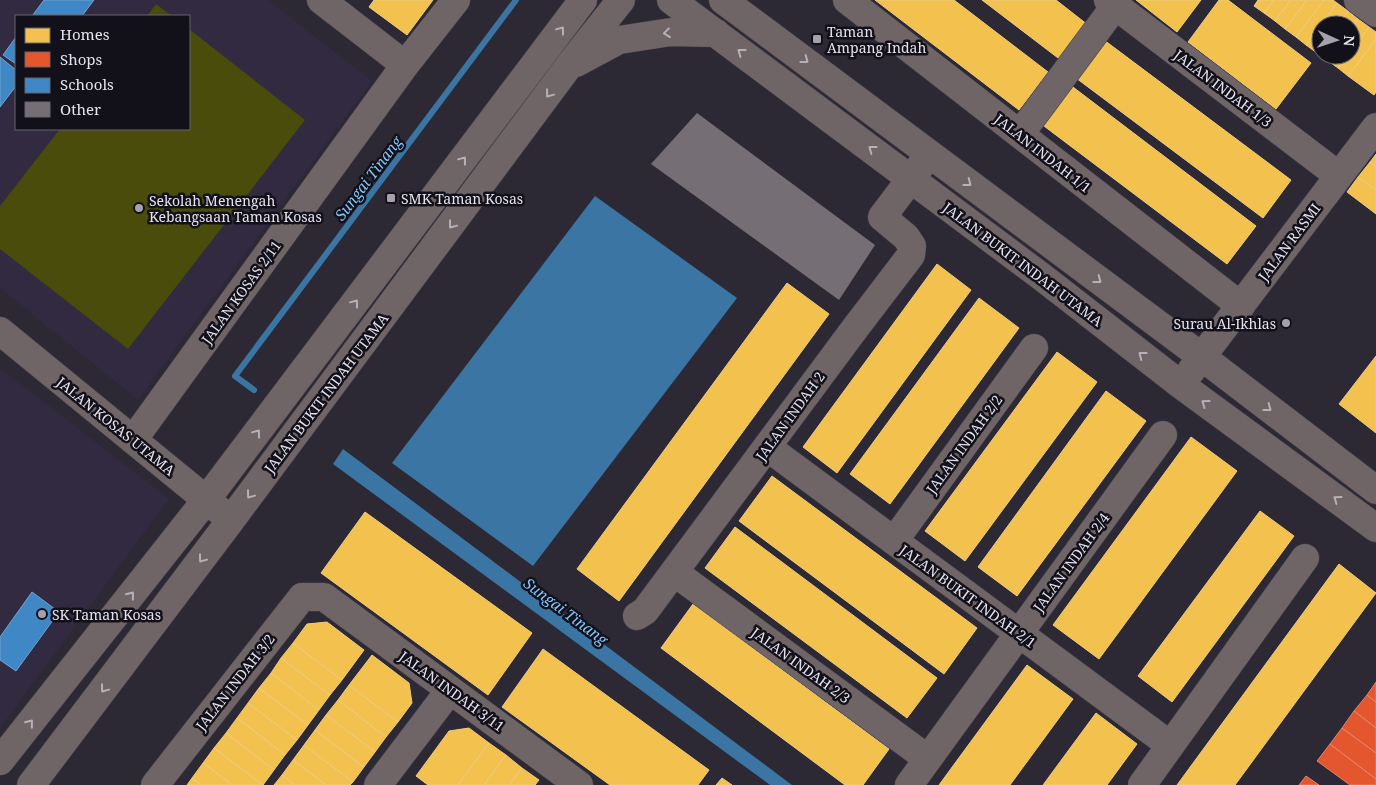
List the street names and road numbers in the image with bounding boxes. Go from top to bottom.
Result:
street label: JALAN INDAH 1/3 [1169,44,1276,131]
street label: JALAN INDAH 1/1 [990,109,1095,197]
street label: JALAN BUKIT INDAH UTAMA [939,197,1107,330]
street label: JALAN RASMI [1253,199,1324,286]
street label: JALAN KOSAS 2/11 [196,236,285,348]
street label: JALAN BUKIT INDAH UTAMA [259,309,392,477]
street label: JALAN INDAH 2 [751,368,829,465]
street label: JALAN KOSAS UTAMA [52,372,179,480]
street label: JALAN INDAH 2/2 [921,391,1006,498]
street label: JALAN INDAH 2/4 [1028,509,1113,616]
street label: JALAN BUKIT INDAH 2/1 [895,539,1040,652]
street label: JALAN INDAH 2/3 [747,622,854,707]
street label: JALAN INDAH 3/2 [191,630,279,735]
street label: JALAN INDAH 3/11 [395,646,508,736]

